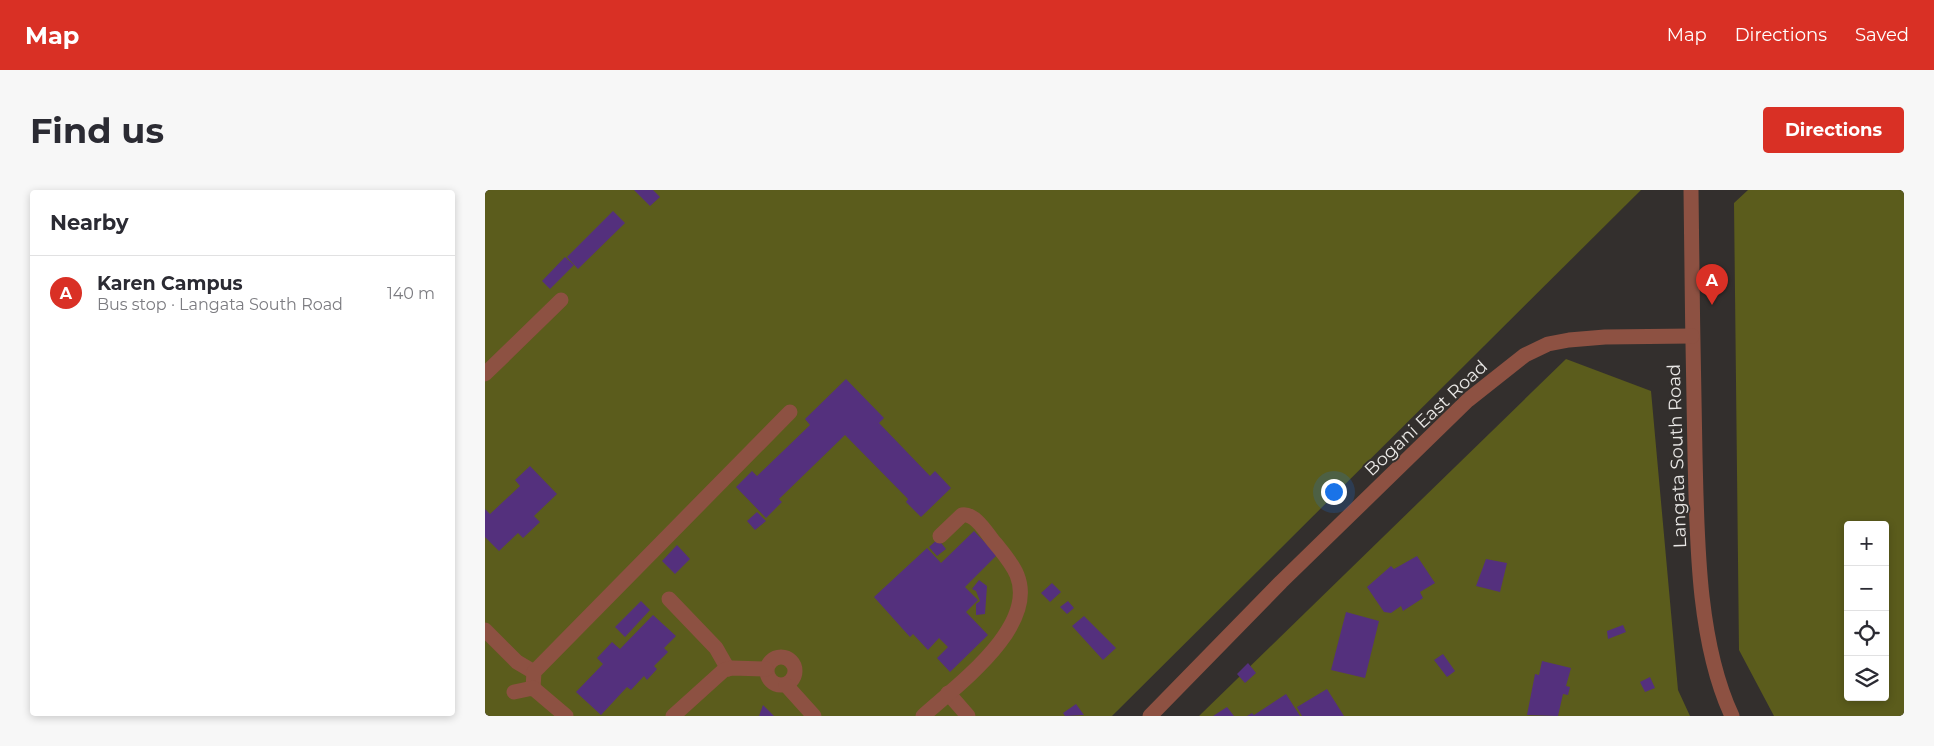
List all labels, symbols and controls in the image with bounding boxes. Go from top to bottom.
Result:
text: Map [25,21,79,50]
text: Map [1667,24,1707,46]
text: Directions [1735,24,1827,46]
text: Saved [1855,24,1909,46]
button: Directions [1763,107,1904,153]
text: Find us [30,109,164,152]
text: Nearby [50,210,129,235]
pin: A [1696,264,1728,305]
text: Karen Campus [97,272,243,295]
text: A [60,284,72,303]
text: 140 m [387,284,435,303]
text: Bus stop · Langata South Road [97,295,343,314]
street label: Bogani East Road [1360,355,1492,481]
street label: Langata South Road [1663,364,1691,548]
your location [1321,479,1347,505]
map controls [1844,521,1889,701]
button: + [1844,521,1889,566]
button: − [1844,566,1889,611]
button: locate [1844,611,1889,656]
button: layers [1844,656,1889,701]

